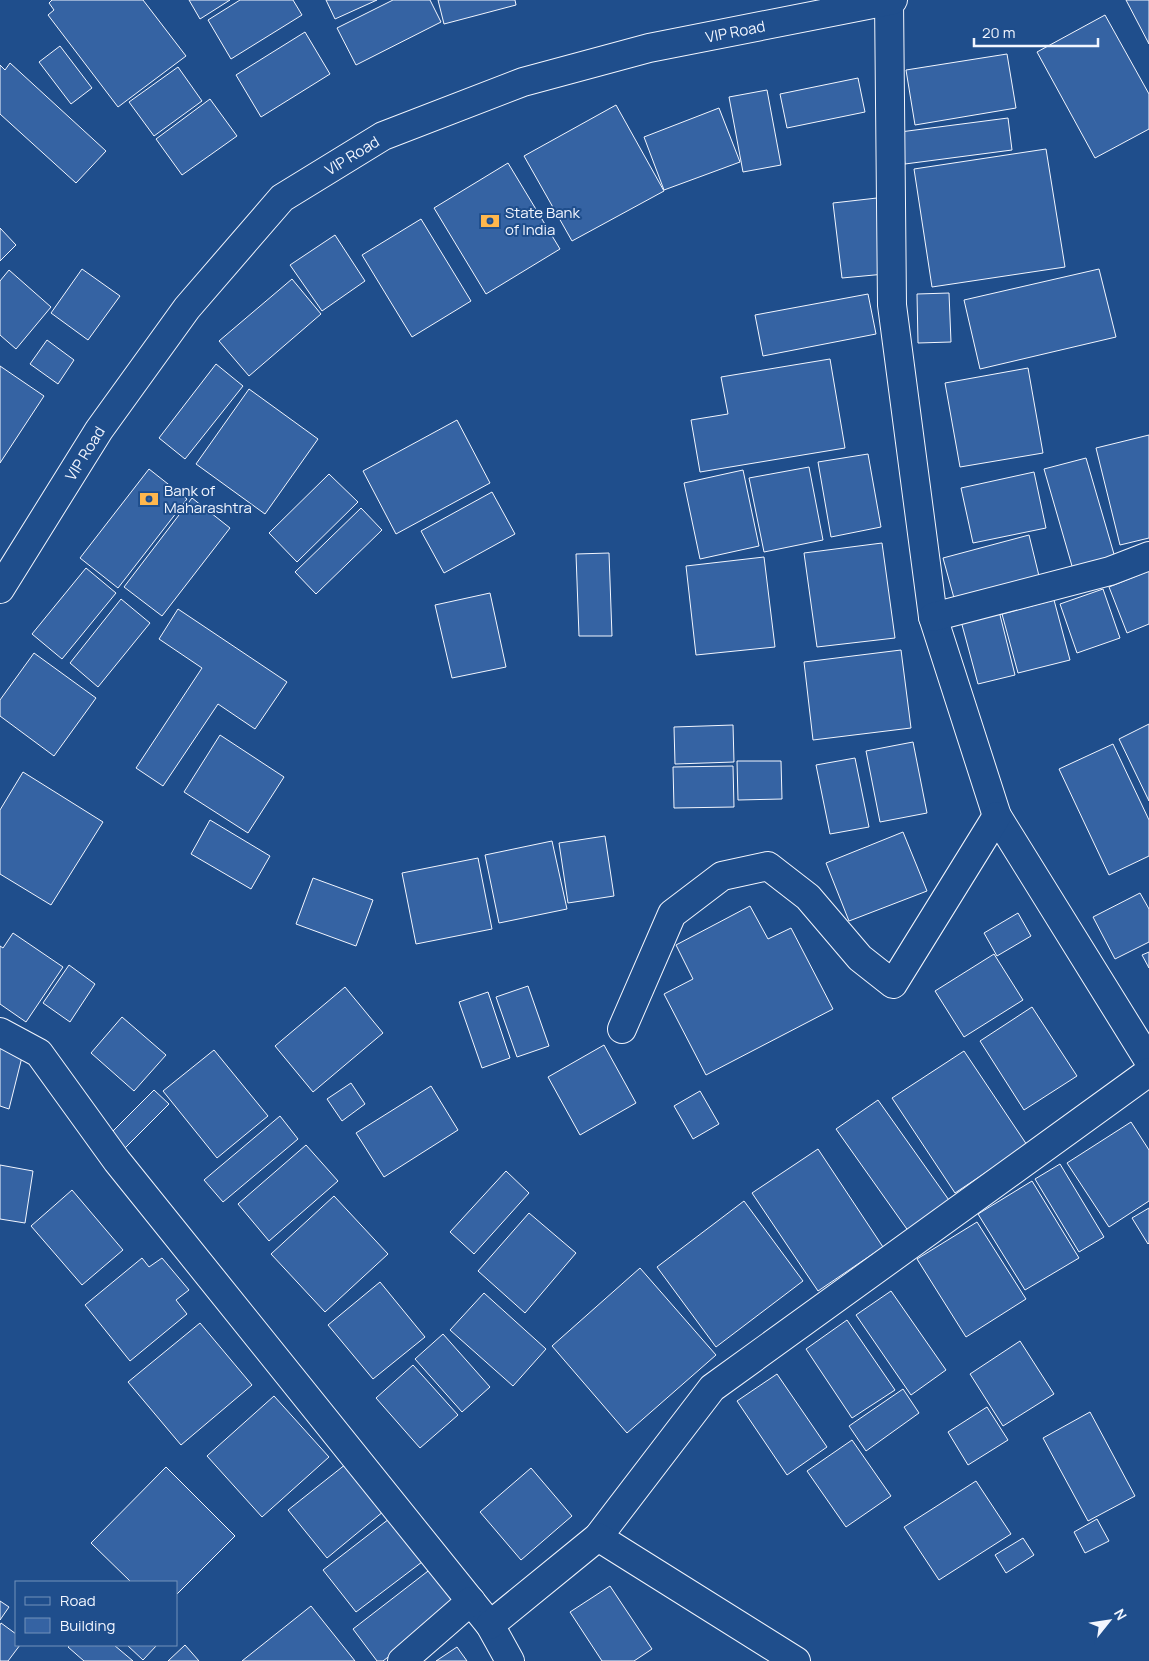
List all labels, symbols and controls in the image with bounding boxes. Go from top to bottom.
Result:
street label: VIP Road [704,15,767,47]
scale bar [974,15,1098,47]
text: 20 m [982,22,1015,43]
street label: VIP Road [321,130,383,180]
place label: State Bank of India [505,202,580,240]
bank icon: State Bank of India [479,210,501,232]
street label: VIP Road [60,422,109,484]
place label: Bank of Maharashtra [164,480,252,518]
bank icon: Bank of Maharashtra [138,488,160,510]
legend [15,1581,178,1646]
text: Road [60,1590,96,1611]
north arrow [1084,1596,1134,1646]
text: N [1110,1605,1131,1623]
text: Building [60,1615,115,1636]

